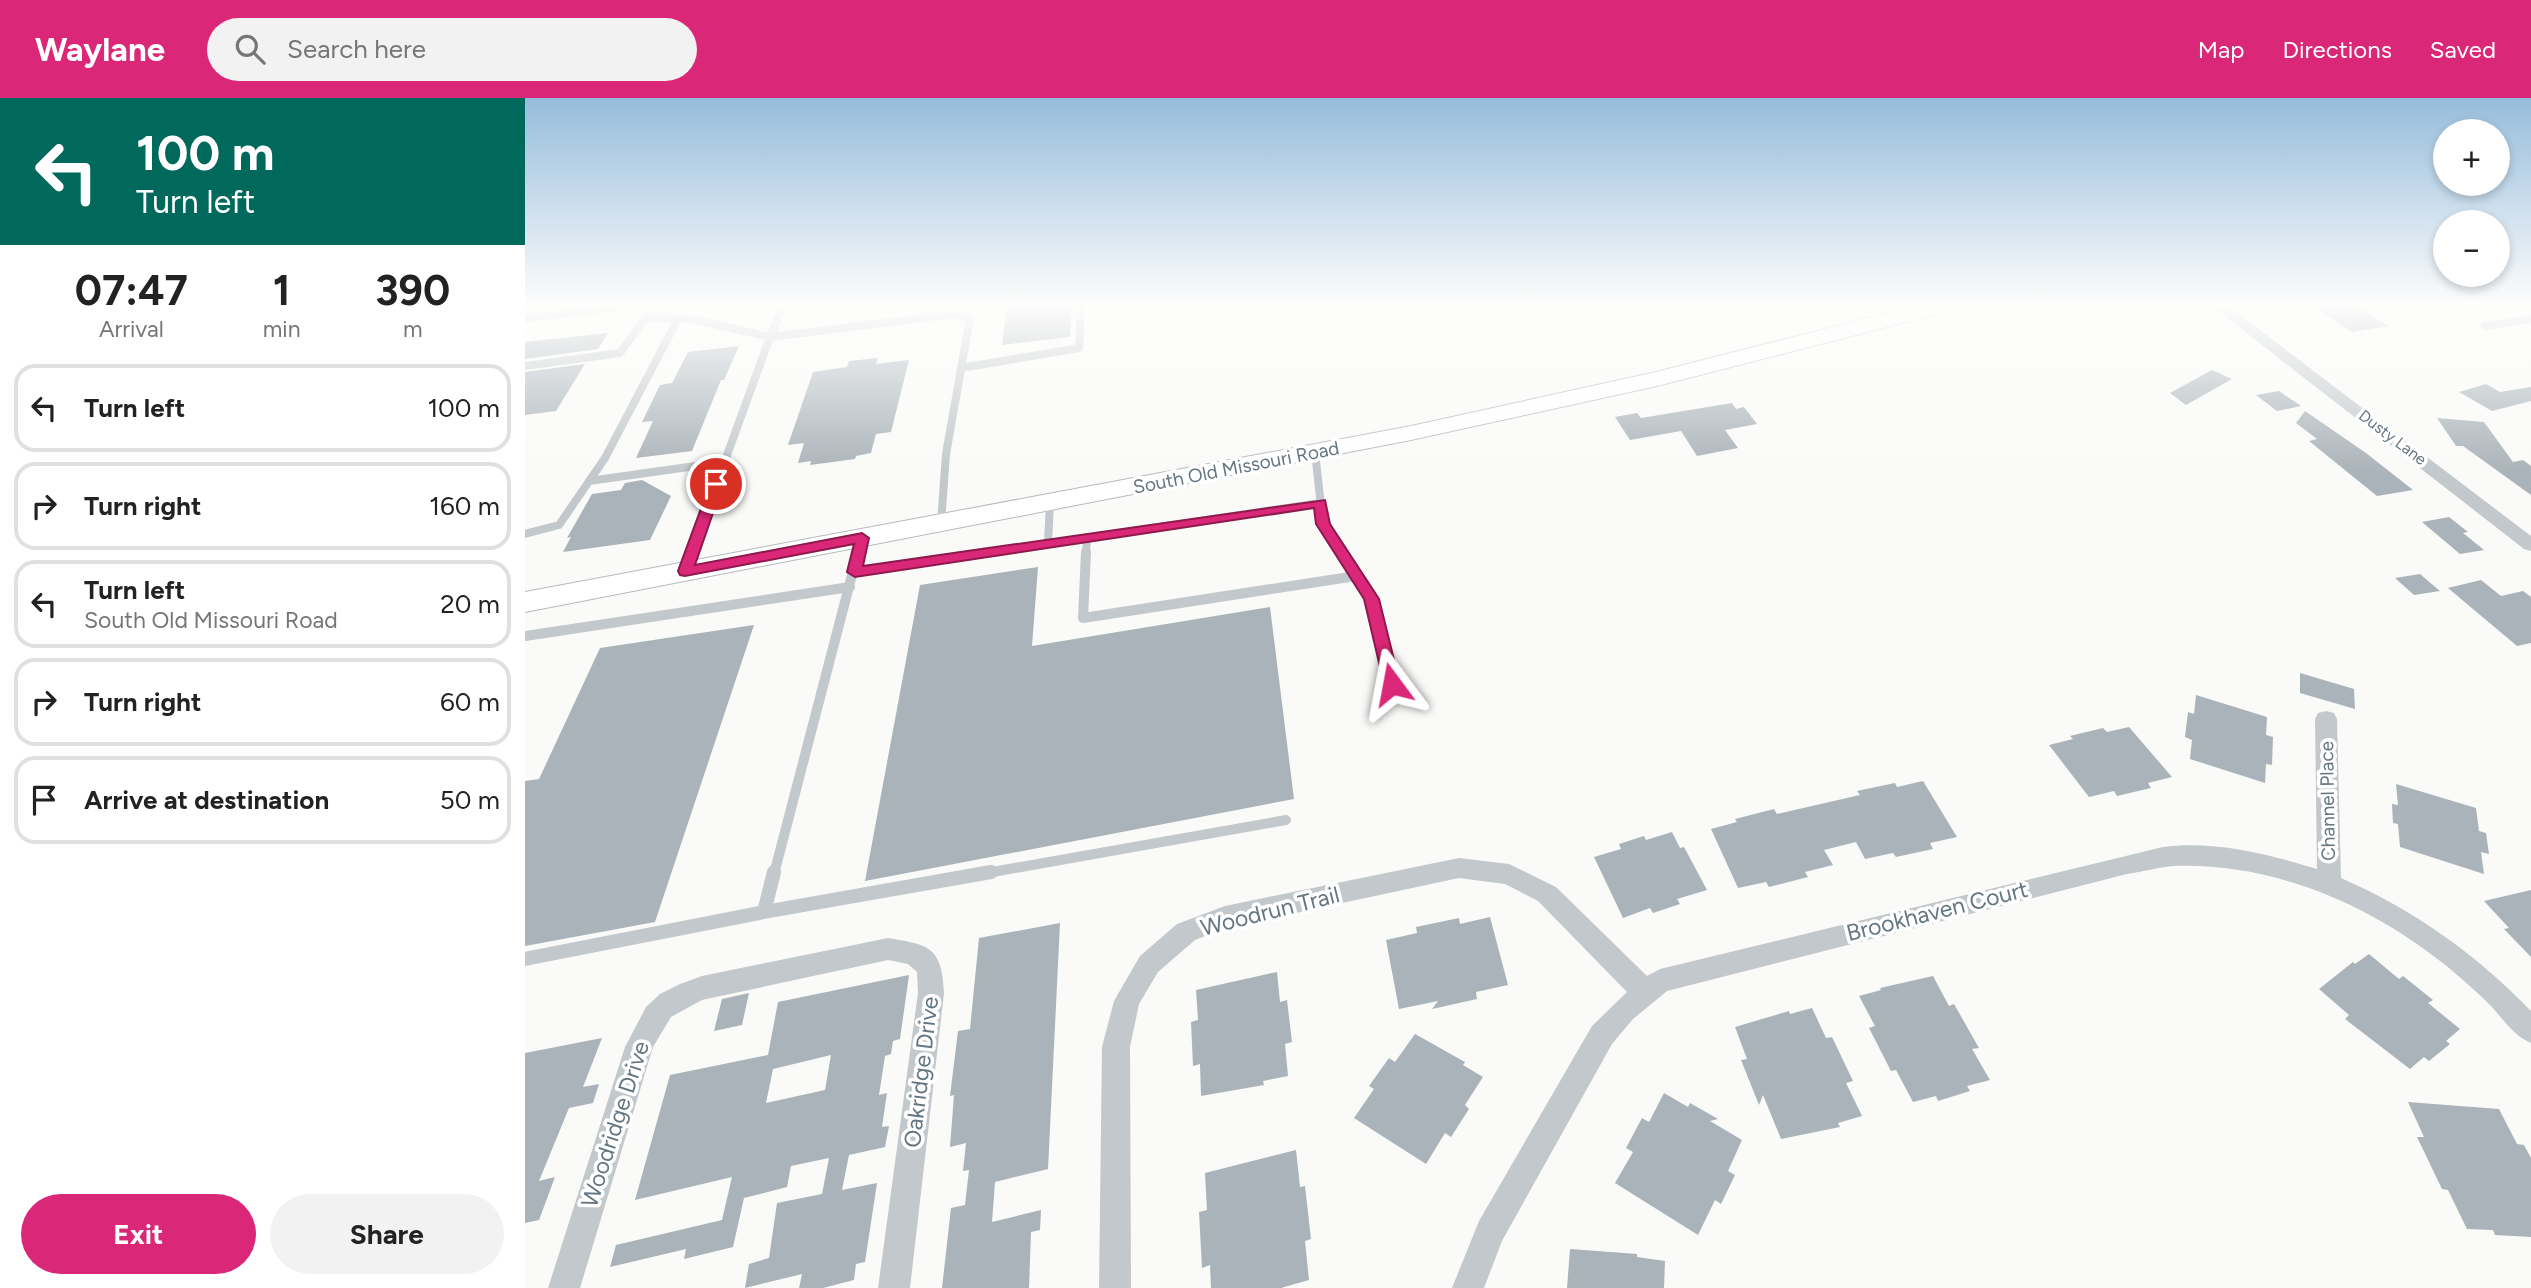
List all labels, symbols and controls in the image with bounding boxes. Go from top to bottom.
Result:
search box [207,18,697,81]
text: Waylane [35,30,165,69]
icon: search [231,30,269,68]
text: Search here [287,33,426,65]
text: Map [2198,35,2244,64]
text: Directions [2282,35,2392,64]
text: Saved [2430,35,2496,64]
map controls [2433,119,2510,287]
button: + [2433,119,2510,196]
text: 100 m [136,123,275,182]
icon: left [21,126,112,217]
text: Turn left [136,183,255,221]
button: − [2433,210,2510,287]
text: 07:47 [75,265,188,316]
text: 1 [273,265,290,316]
text: 390 [375,265,450,316]
text: Arrival [99,315,164,343]
text: min [263,315,300,343]
text: m [403,315,423,343]
icon: left [25,389,63,427]
text: Turn left [84,392,185,424]
text: 100 m [427,392,500,424]
street label: Dusty Lane [2355,406,2431,469]
street label: South Old Missouri Road [1131,436,1341,499]
pin [686,454,746,514]
icon: arrive [697,465,735,503]
icon: right [25,487,63,525]
text: Turn right [84,490,201,522]
text: 160 m [429,490,500,522]
text: Turn left [84,574,185,606]
icon: left [25,585,63,623]
text: 20 m [440,588,500,620]
text: South Old Missouri Road [84,606,338,634]
position arrow [1355,647,1429,721]
icon: right [25,683,63,721]
text: Turn right [84,686,201,718]
text: 60 m [440,686,500,718]
street label: Channel Place [2315,741,2340,861]
icon: arrive [25,781,63,819]
text: Arrive at destination [84,784,329,816]
text: 50 m [440,784,500,816]
street label: Brookhaven Court [1843,875,2031,947]
street label: Woodrun Trail [1198,880,1342,942]
street label: Oakridge Drive [898,995,944,1149]
street label: Woodridge Drive [575,1037,655,1211]
button: Exit [21,1194,256,1274]
button: Share [270,1194,504,1274]

